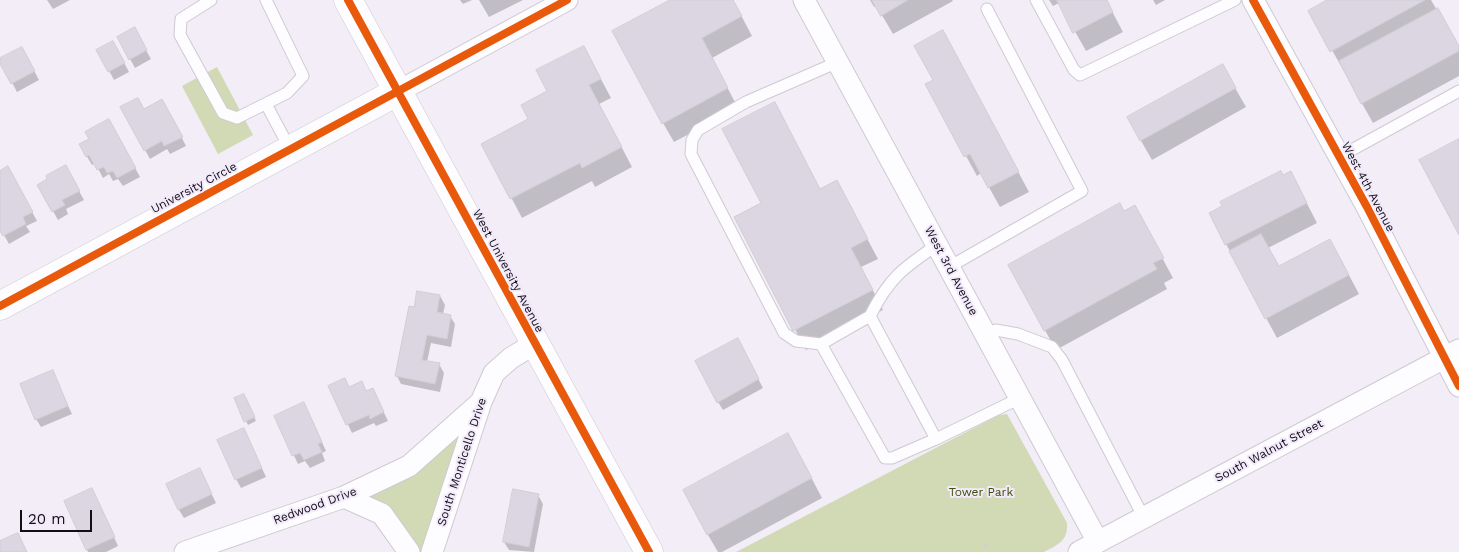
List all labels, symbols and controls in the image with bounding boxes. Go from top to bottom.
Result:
street label: West 4th Avenue [1338,140,1398,234]
street label: University Circle [149,159,239,217]
street label: West University Avenue [469,207,547,335]
street label: West 3rd Avenue [921,224,981,318]
street label: South Monticello Drive [434,396,490,528]
street label: South Walnut Street [1212,416,1326,486]
street label: Redwood Drive [271,484,359,528]
park label: Tower Park [949,485,1013,499]
scale bar [22,500,95,532]
text: 20 m [28,510,66,528]

